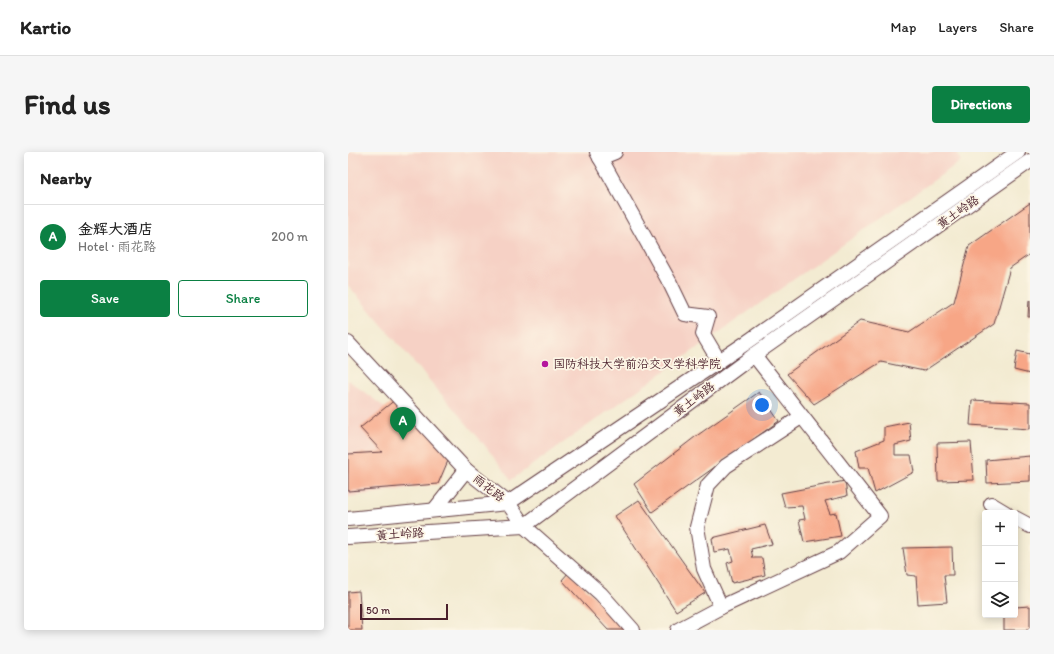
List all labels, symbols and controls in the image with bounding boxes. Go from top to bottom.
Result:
text: Kartio [20,16,71,39]
text: Map [891,19,916,36]
text: Layers [938,19,977,36]
text: Share [999,19,1034,36]
button: Directions [932,86,1030,123]
text: Find us [24,87,111,121]
text: Nearby [40,168,92,188]
street label: 黄土岭路 [934,192,982,232]
text: 金辉大酒店 [78,220,153,238]
text: A [49,229,57,244]
text: 200 m [271,229,308,244]
text: Hotel · 雨花路 [78,239,156,254]
button: Save [40,280,170,317]
button: Share [178,280,308,317]
place label: 国防科技大学前沿交叉学科学院 [553,357,721,371]
marker: 国防科技大学前沿交叉学科学院 [540,359,550,369]
street label: 黄土岭路 [671,379,717,419]
your location [752,395,772,415]
pin: A [390,407,416,440]
street label: 雨花路 [471,471,507,505]
map controls [982,510,1018,618]
button: + [982,510,1018,546]
street label: 黄土岭路 [376,525,424,543]
button: − [982,546,1018,582]
button: layers [982,582,1018,618]
scale bar [360,602,448,621]
text: 50 m [366,604,390,617]

